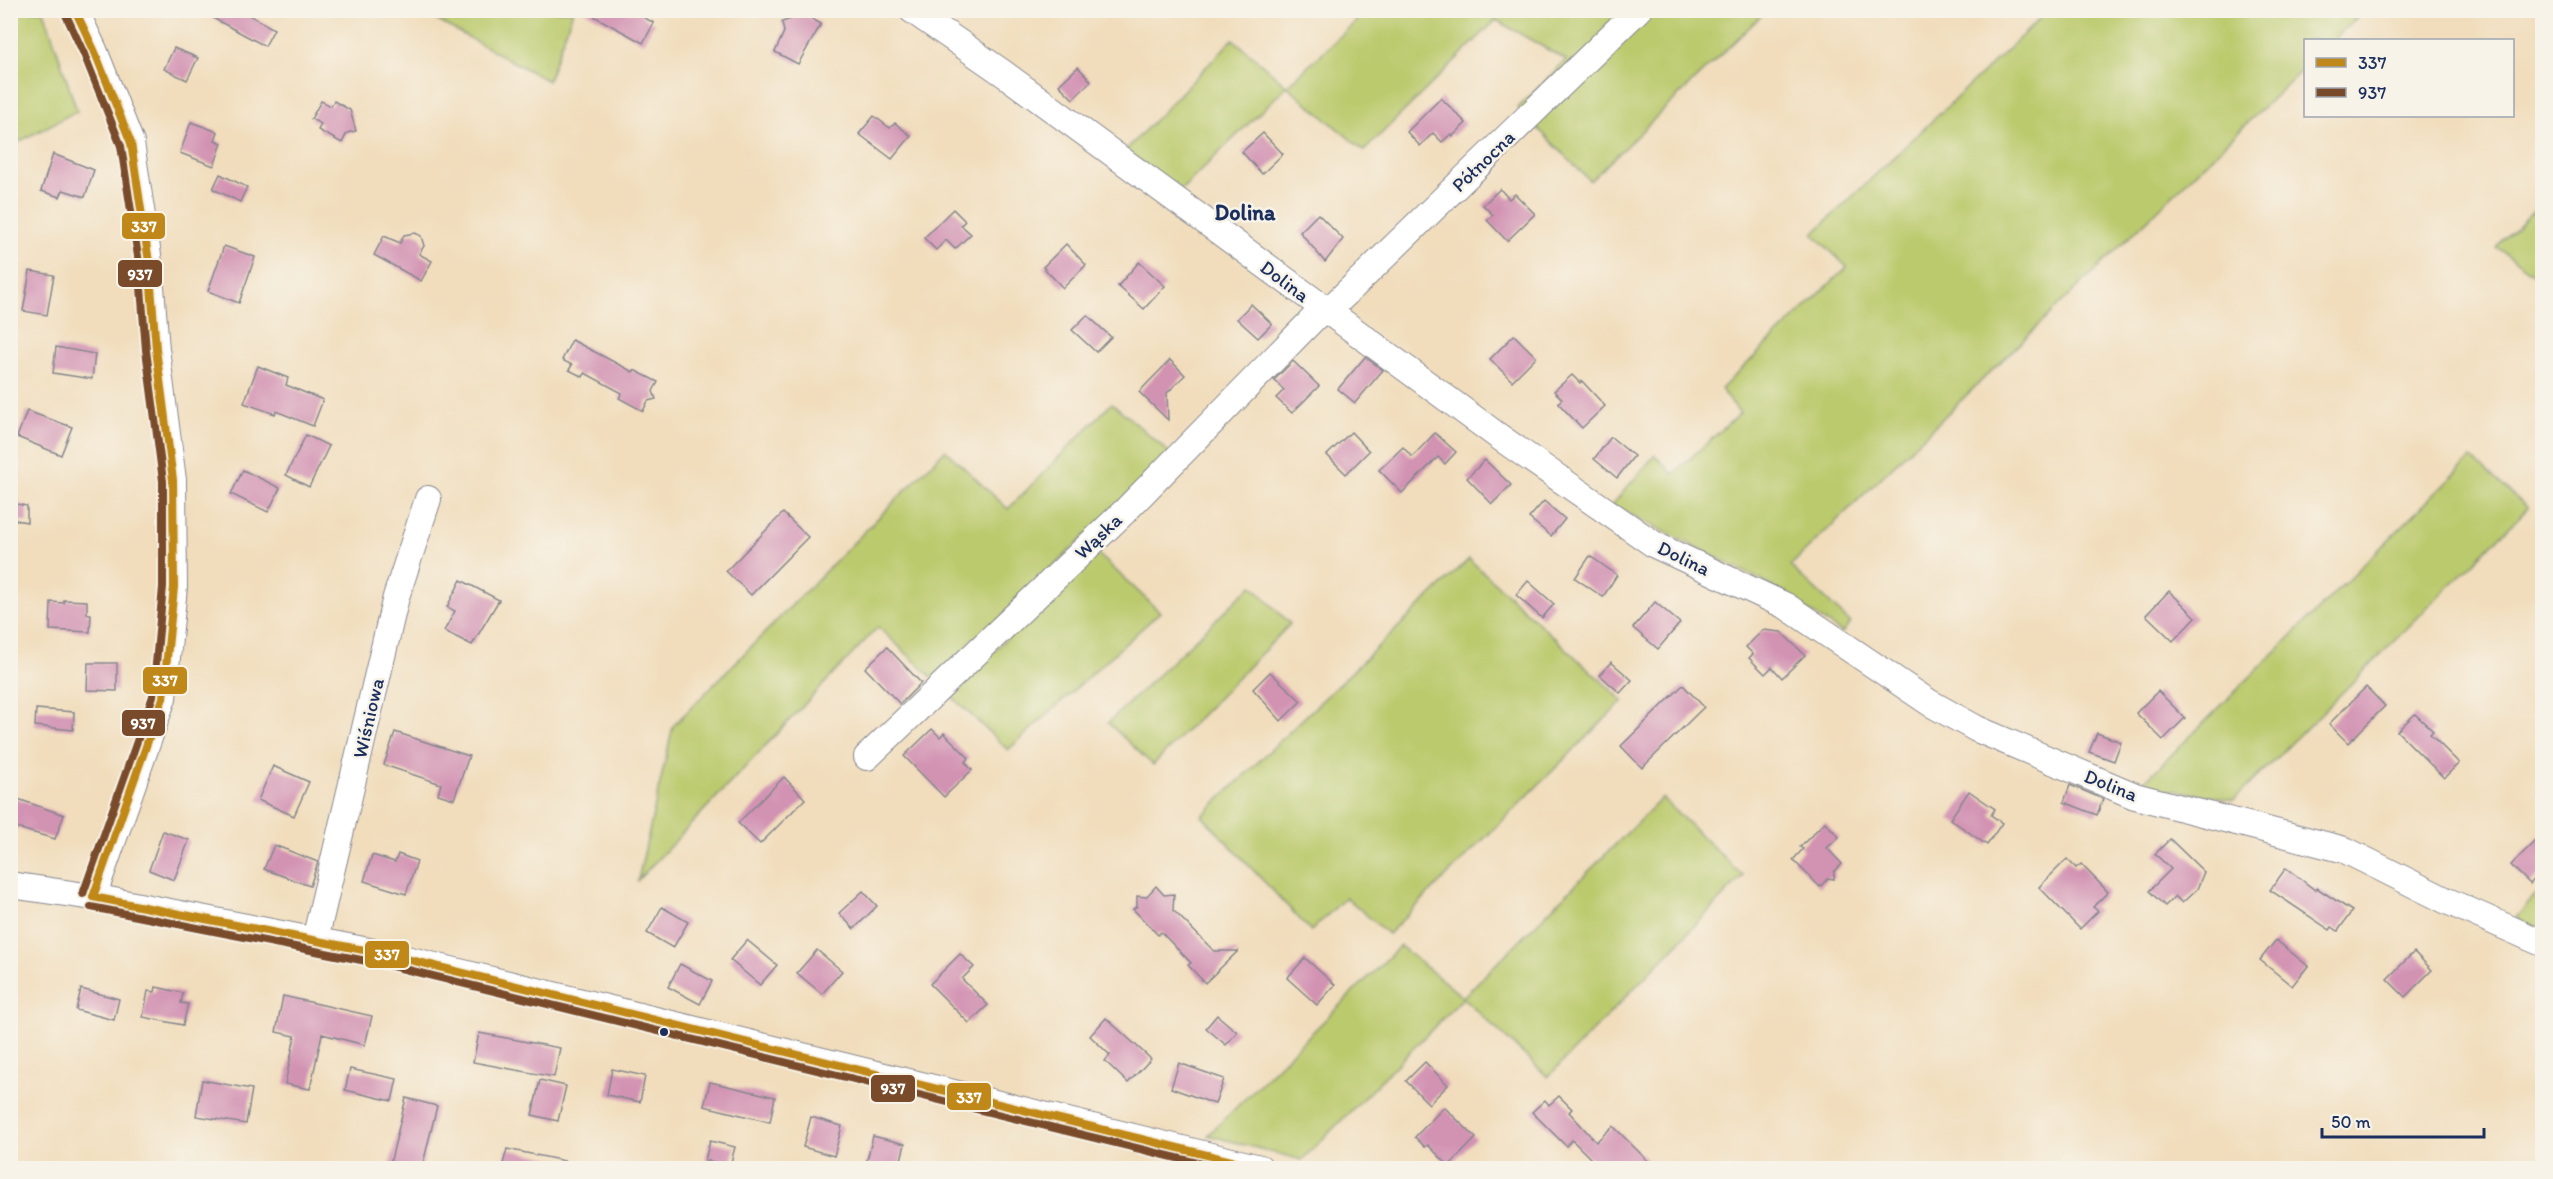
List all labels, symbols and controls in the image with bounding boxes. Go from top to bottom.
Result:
legend [2304,39,2514,117]
text: 337 [2358,52,2387,74]
text: 937 [2358,82,2386,104]
street label: Północna [1446,125,1520,197]
district label: Dolina [1215,199,1276,226]
line badge: 337 [121,212,166,240]
text: 337 [131,217,157,236]
street label: Dolina [1256,255,1315,308]
line badge: 937 [117,259,163,288]
text: 937 [127,265,153,284]
street label: Wąska [1069,507,1127,564]
street label: Dolina [1654,535,1715,581]
line badge: 337 [142,666,188,695]
text: 337 [152,671,178,690]
street label: Wiśniowa [347,675,389,761]
line badge: 937 [121,709,166,737]
text: 937 [130,714,156,733]
street label: Dolina [2081,764,2142,807]
line badge: 337 [364,940,410,969]
text: 337 [374,945,400,964]
unlabelled marker [658,1026,670,1038]
line badge: 937 [870,1074,916,1103]
text: 937 [880,1079,906,1098]
line badge: 337 [946,1082,992,1111]
text: 337 [956,1088,982,1107]
scale bar [2322,1101,2484,1139]
text: 50 m [2331,1111,2371,1133]

